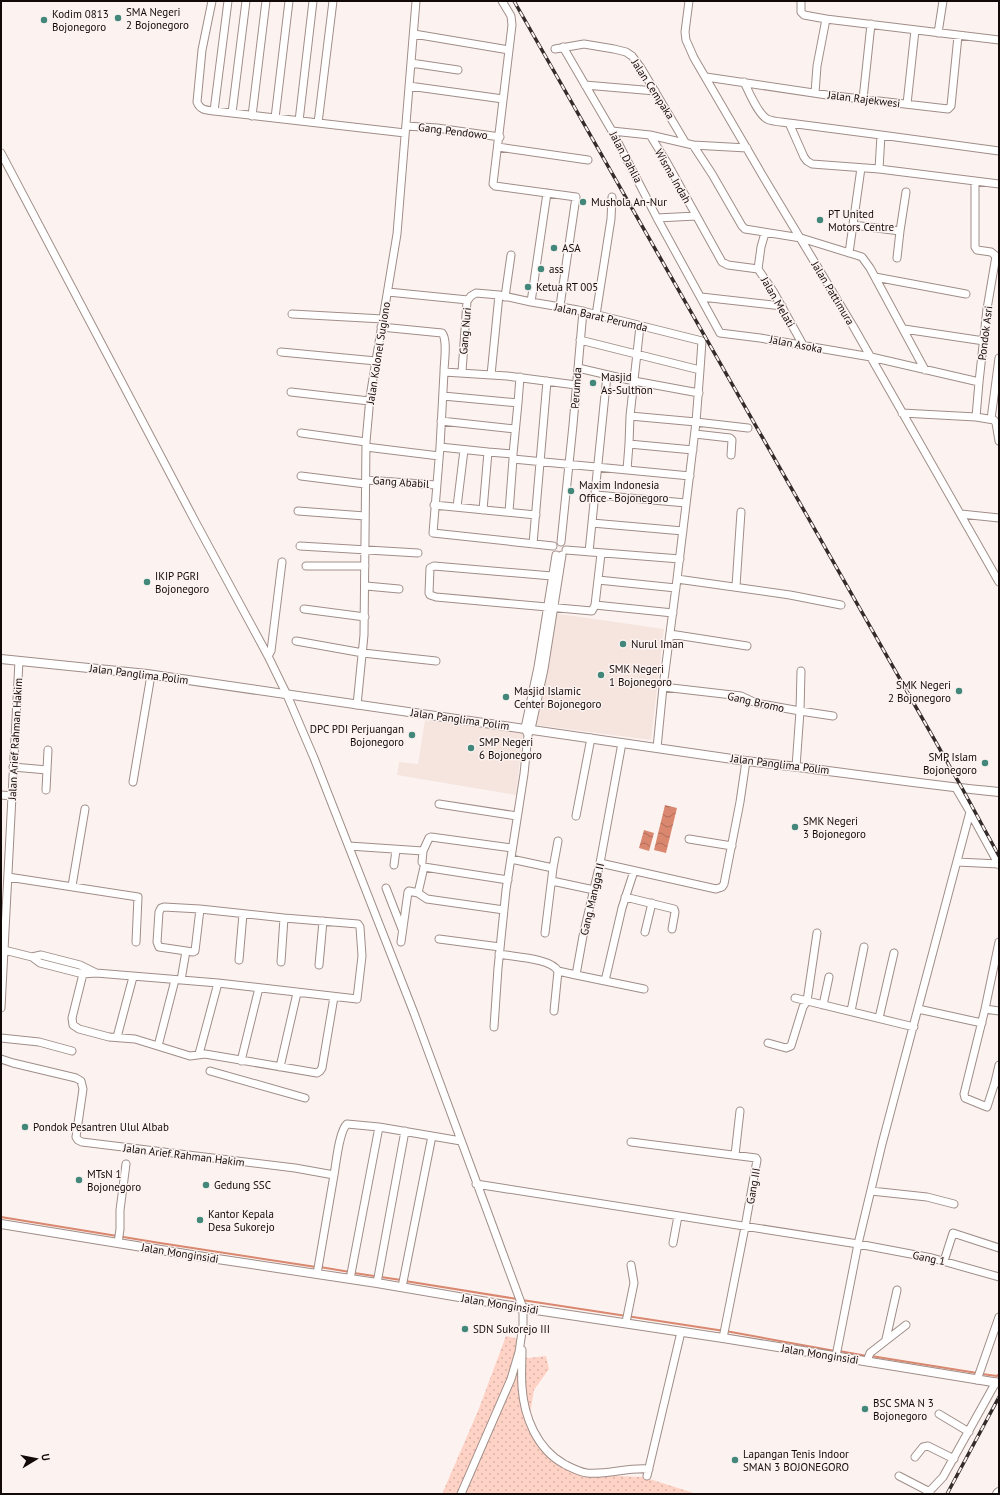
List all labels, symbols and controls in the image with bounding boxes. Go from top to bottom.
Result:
place label: SMA Negeri 2 Bojonegoro [126,5,189,32]
place label: Kodim 0813 Bojonegoro [52,7,109,34]
marker: SMA Negeri 2 Bojonegoro [113,13,123,23]
marker: Kodim 0813 Bojonegoro [39,15,49,25]
street label: Jalan Cempaka [628,55,678,122]
street label: Jalan Rajekwesi [826,87,901,110]
street label: Gang Pendowo [417,120,489,142]
street label: Jalan Dahlia [606,128,645,185]
street label: Wisma Indah [652,146,694,206]
place label: Mushola An-Nur [591,195,667,209]
marker: Mushola An-Nur [578,197,588,207]
place label: PT United Motors Centre [828,207,894,234]
marker: PT United Motors Centre [815,215,825,225]
place label: ASA [562,241,581,255]
marker: ASA [549,243,559,253]
street label: Jalan Pattimura [808,258,858,327]
place label: ass [549,262,564,276]
marker: ass [536,264,546,274]
street label: Jalan Melati [757,273,798,330]
place label: Ketua RT 005 [536,280,598,294]
marker: Ketua RT 005 [523,282,533,292]
street label: Jalan Barat Perumda [552,299,649,335]
street label: Jalan Kolonel Sugiono [363,301,393,406]
street label: Pondok Asri [975,305,995,361]
street label: Gang Nuri [456,307,474,355]
street label: Jalan Asoka [767,332,824,356]
street label: Perumda [568,367,584,409]
place label: Masjid As-Sulthon [601,370,653,397]
marker: Masjid As-Sulthon [588,378,598,388]
street label: Gang Ababil [372,473,431,491]
place label: Maxim Indonesia Office - Bojonegoro [579,478,669,505]
marker: Maxim Indonesia Office - Bojonegoro [566,486,576,496]
place label: IKIP PGRI Bojonegoro [155,569,209,596]
marker: IKIP PGRI Bojonegoro [142,577,152,587]
place label: Nurul Iman [631,637,684,651]
marker: Nurul Iman [618,639,628,649]
street label: Jalan Panglima Polim [88,661,189,687]
place label: SMK Negeri 1 Bojonegoro [609,662,672,689]
marker: SMK Negeri 1 Bojonegoro [596,670,606,680]
street label: Jalan Arief Rahman Hakim [5,677,25,801]
place label: SMK Negeri 2 Bojonegoro [888,678,951,705]
place label: Masjid Islamic Center Bojonegoro [514,684,602,711]
marker: SMK Negeri 2 Bojonegoro [954,686,964,696]
street label: Gang Bromo [726,689,786,715]
marker: Masjid Islamic Center Bojonegoro [501,692,511,702]
street label: Jalan Panglima Polim [409,705,510,733]
place label: DPC PDI Perjuangan Bojonegoro [310,722,404,749]
marker: DPC PDI Perjuangan Bojonegoro [407,730,417,740]
place label: SMP Negeri 6 Bojonegoro [479,735,542,762]
marker: SMP Negeri 6 Bojonegoro [466,743,476,753]
place label: SMP Islam Bojonegoro [923,750,977,777]
street label: Jalan Panglima Polim [729,751,830,777]
marker: SMP Islam Bojonegoro [980,758,990,768]
place label: SMK Negeri 3 Bojonegoro [803,814,866,841]
marker: SMK Negeri 3 Bojonegoro [790,822,800,832]
street label: Gang Mangga II [577,861,607,937]
place label: Pondok Pesantren Ulul Albab [33,1120,169,1134]
marker: Pondok Pesantren Ulul Albab [20,1122,30,1132]
street label: Jalan Arief Rahman Hakim [121,1140,246,1169]
place label: MTsN 1 Bojonegoro [87,1167,141,1194]
street label: Gang III [743,1167,763,1205]
marker: MTsN 1 Bojonegoro [74,1175,84,1185]
place label: Gedung SSC [214,1178,271,1192]
marker: Gedung SSC [201,1180,211,1190]
place label: Kantor Kepala Desa Sukorejo [208,1207,275,1234]
marker: Kantor Kepala Desa Sukorejo [195,1215,205,1225]
street label: Jalan Monginsidi [139,1240,220,1266]
street label: Gang 1 [911,1248,947,1268]
street label: Jalan Monginsidi [459,1291,540,1317]
place label: SDN Sukorejo III [473,1322,550,1336]
marker: SDN Sukorejo III [460,1324,470,1334]
street label: Jalan Monginsidi [779,1341,860,1367]
place label: BSC SMA N 3 Bojonegoro [873,1396,934,1423]
marker: BSC SMA N 3 Bojonegoro [860,1404,870,1414]
north arrow [16,1439,56,1479]
place label: Lapangan Tenis Indoor SMAN 3 BOJONEGORO [743,1447,849,1474]
text: U [38,1453,53,1462]
marker: Lapangan Tenis Indoor SMAN 3 BOJONEGORO [730,1455,740,1465]

